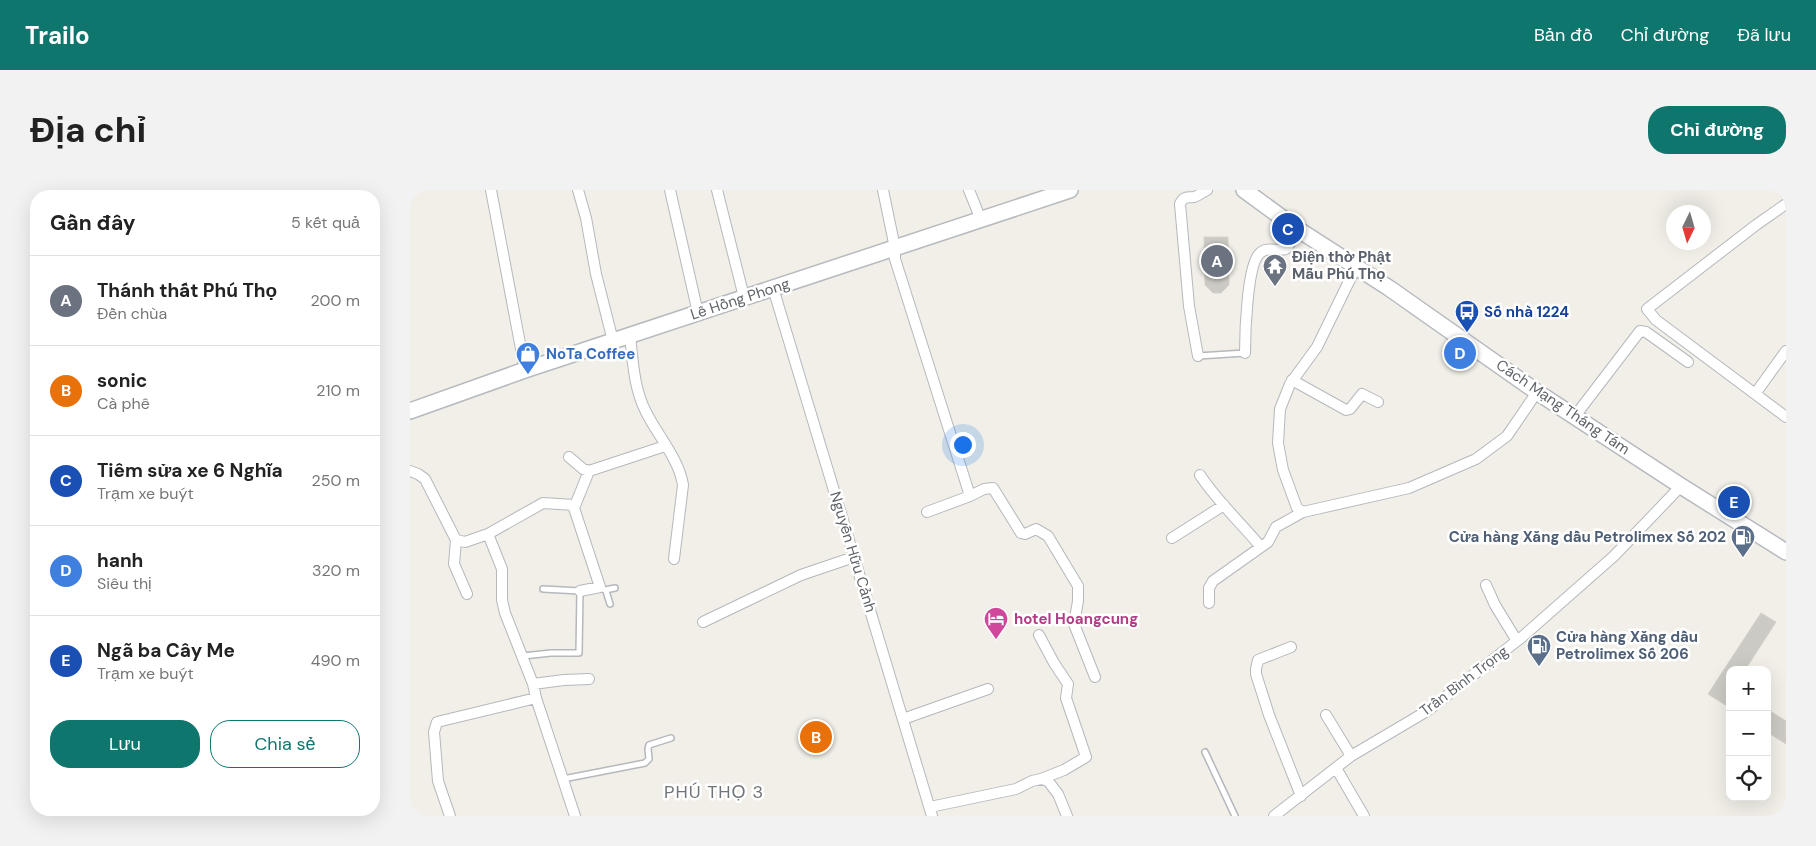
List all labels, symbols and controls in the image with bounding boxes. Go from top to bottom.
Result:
text: Trailo [25,20,90,51]
text: Bản đồ [1534,23,1593,47]
text: Chỉ đường [1621,23,1709,47]
text: Đã lưu [1737,23,1791,47]
button: Chỉ đường [1648,106,1786,154]
text: Địa chỉ [30,107,146,153]
north arrow [1666,205,1711,250]
text: Gần đây [50,209,136,237]
pin: C [1272,210,1304,248]
text: 5 kết quả [291,212,360,233]
pin: A [1201,242,1233,280]
place label: Điện thờ Phật Mẫu Phú Thọ [1292,247,1391,284]
temple icon: Điện thờ Phật Mẫu Phú Thọ [1262,253,1288,287]
street label: Lê Hồng Phong [688,274,792,324]
text: Thánh thất Phú Thọ [97,278,277,303]
text: A [60,290,72,311]
text: 200 m [311,290,360,311]
bus stop icon: Số nhà 1224 [1454,299,1480,333]
place label: Số nhà 1224 [1484,302,1569,322]
text: Đền chùa [97,303,167,324]
pin: D [1444,334,1476,372]
shop icon: NoTa Coffee [515,341,541,375]
place label: NoTa Coffee [546,344,635,364]
street label: Cách Mạng Tháng Tám [1492,355,1634,459]
text: sonic [97,368,147,393]
text: B [61,380,71,401]
text: 210 m [316,380,360,401]
text: Cà phê [97,393,150,414]
your location [950,432,976,458]
text: Tiêm sửa xe 6 Nghĩa [97,458,283,483]
text: C [60,470,72,491]
text: 250 m [312,470,360,491]
text: Trạm xe buýt [97,483,194,504]
pin: E [1718,483,1750,521]
street label: Nguyễn Hữu Cảnh [825,489,881,615]
fuel station icon: Cửa hàng Xăng dầu Petrolimex Số 202 [1730,524,1756,558]
place label: Cửa hàng Xăng dầu Petrolimex Số 202 [1449,527,1726,547]
text: hanh [97,548,143,573]
text: D [60,560,72,581]
text: 320 m [312,560,360,581]
text: Siêu thị [97,573,152,594]
hotel icon: hotel Hoangcung [983,606,1009,640]
place label: hotel Hoangcung [1014,609,1138,629]
place label: Cửa hàng Xăng dầu Petrolimex Số 206 [1556,627,1698,664]
fuel station icon: Cửa hàng Xăng dầu Petrolimex Số 206 [1526,633,1552,667]
text: Ngã ba Cây Me [97,638,235,663]
street label: Trần Bình Trọng [1416,641,1512,721]
text: E [61,650,71,671]
text: 490 m [311,650,360,671]
text: Trạm xe buýt [97,663,194,684]
map controls [1726,666,1771,801]
button: + [1726,666,1771,711]
button: − [1726,711,1771,756]
pin: B [800,718,832,756]
button: Lưu [50,720,200,768]
button: Chia sẻ [210,720,360,768]
button: locate [1726,756,1771,801]
district label: PHÚ THỌ 3 [664,780,764,804]

